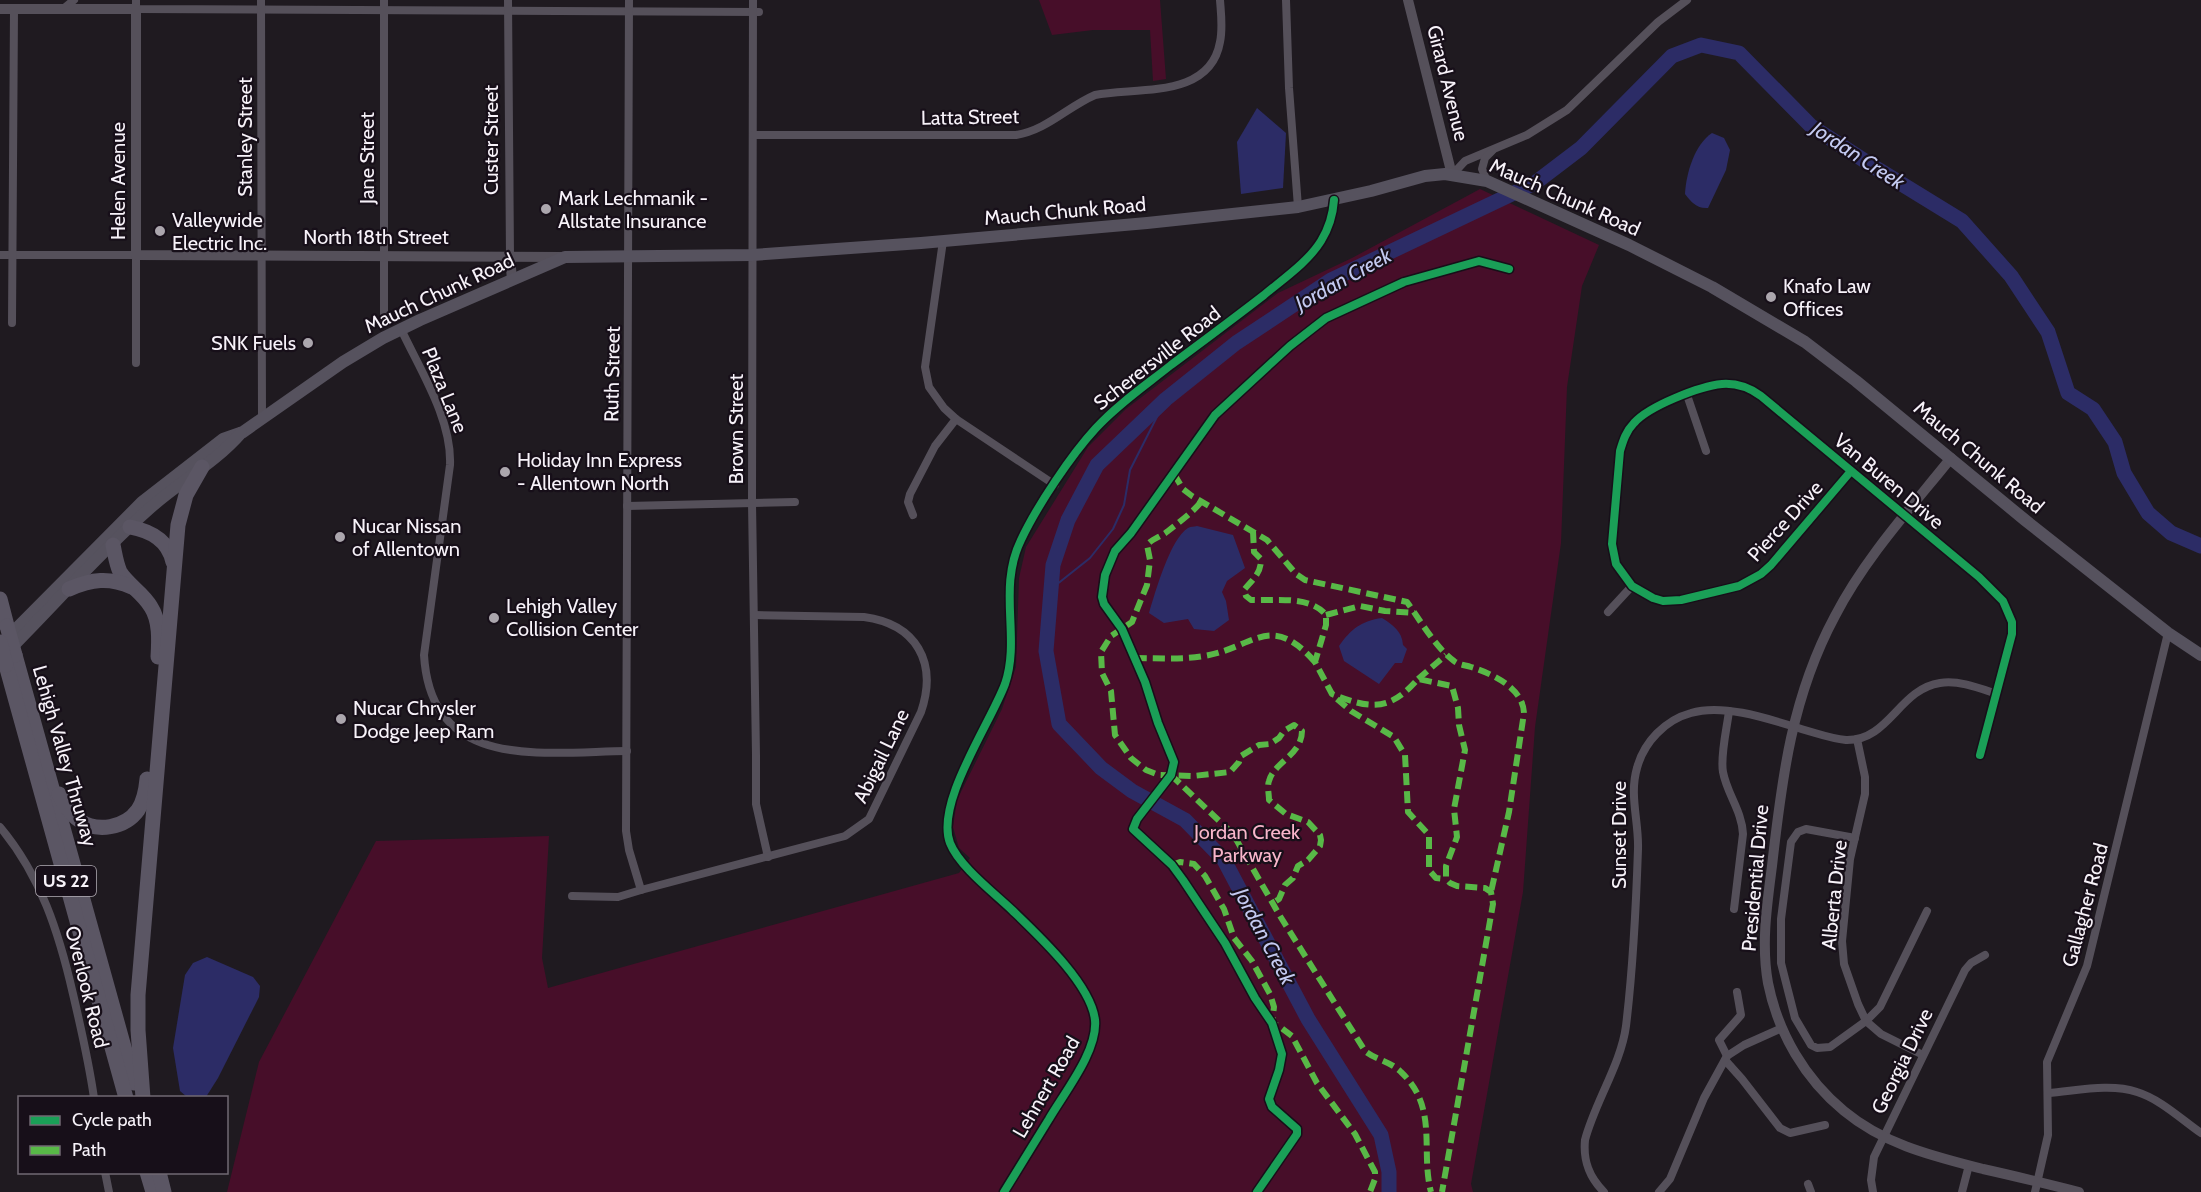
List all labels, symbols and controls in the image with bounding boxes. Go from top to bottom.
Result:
street label: Girard Avenue [1422,23,1474,143]
street label: Stanley Street [233,77,257,197]
street label: Custer Street [479,85,503,195]
street label: Latta Street [921,104,1020,130]
street label: Jane Street [355,112,379,205]
water label: Jordan Creek [1805,115,1910,195]
street label: Helen Avenue [106,122,130,240]
street label: Mauch Chunk Road [1486,153,1644,241]
place label: Mark Lechmanik - Allstate Insurance [558,186,708,233]
street label: Mauch Chunk Road [983,192,1147,230]
marker: Mark Lechmanik - Allstate Insurance [539,202,553,216]
place label: Valleywide Electric Inc. [172,208,267,255]
marker: Valleywide Electric Inc. [153,224,167,238]
street label: North 18th Street [303,225,449,249]
water label: Jordan Creek [1289,242,1396,317]
street label: Mauch Chunk Road [360,248,518,338]
place label: Knafo Law Offices [1783,274,1871,321]
marker: Knafo Law Offices [1764,290,1778,304]
street label: Scherersville Road [1089,301,1225,415]
street label: Ruth Street [599,326,625,422]
place label: SNK Fuels [211,331,296,355]
marker: SNK Fuels [301,336,315,350]
street label: Plaza Lane [417,344,473,436]
street label: Brown Street [724,374,748,484]
street label: Mauch Chunk Road [1909,396,2049,518]
street label: Van Buren Drive [1829,428,1949,534]
place label: Holiday Inn Express - Allentown North [517,448,682,495]
marker: Holiday Inn Express - Allentown North [498,465,512,479]
street label: Pierce Drive [1742,476,1828,566]
place label: Nucar Nissan of Allentown [352,514,461,561]
marker: Nucar Nissan of Allentown [333,530,347,544]
place label: Lehigh Valley Collision Center [506,594,639,641]
marker: Lehigh Valley Collision Center [487,611,501,625]
street label: Lehigh Valley Thruway [28,663,102,849]
place label: Nucar Chrysler Dodge Jeep Ram [353,696,494,743]
street label: Abigail Lane [848,705,914,807]
marker: Nucar Chrysler Dodge Jeep Ram [334,712,348,726]
street label: Sunset Drive [1607,781,1631,889]
street label: Presidential Drive [1737,804,1773,952]
park label: Jordan Creek Parkway [1193,820,1300,867]
street label: Alberta Drive [1816,839,1852,951]
street label: Gallagher Road [2057,840,2113,970]
road number: US 22 [36,866,96,896]
water label: Jordan Creek [1228,882,1301,990]
street label: Overlook Road [60,923,114,1051]
street label: Georgia Drive [1866,1004,1938,1118]
street label: Lehnert Road [1007,1032,1085,1142]
legend [18,1096,228,1174]
text: Cycle path [72,1109,152,1131]
text: Path [72,1139,106,1161]

